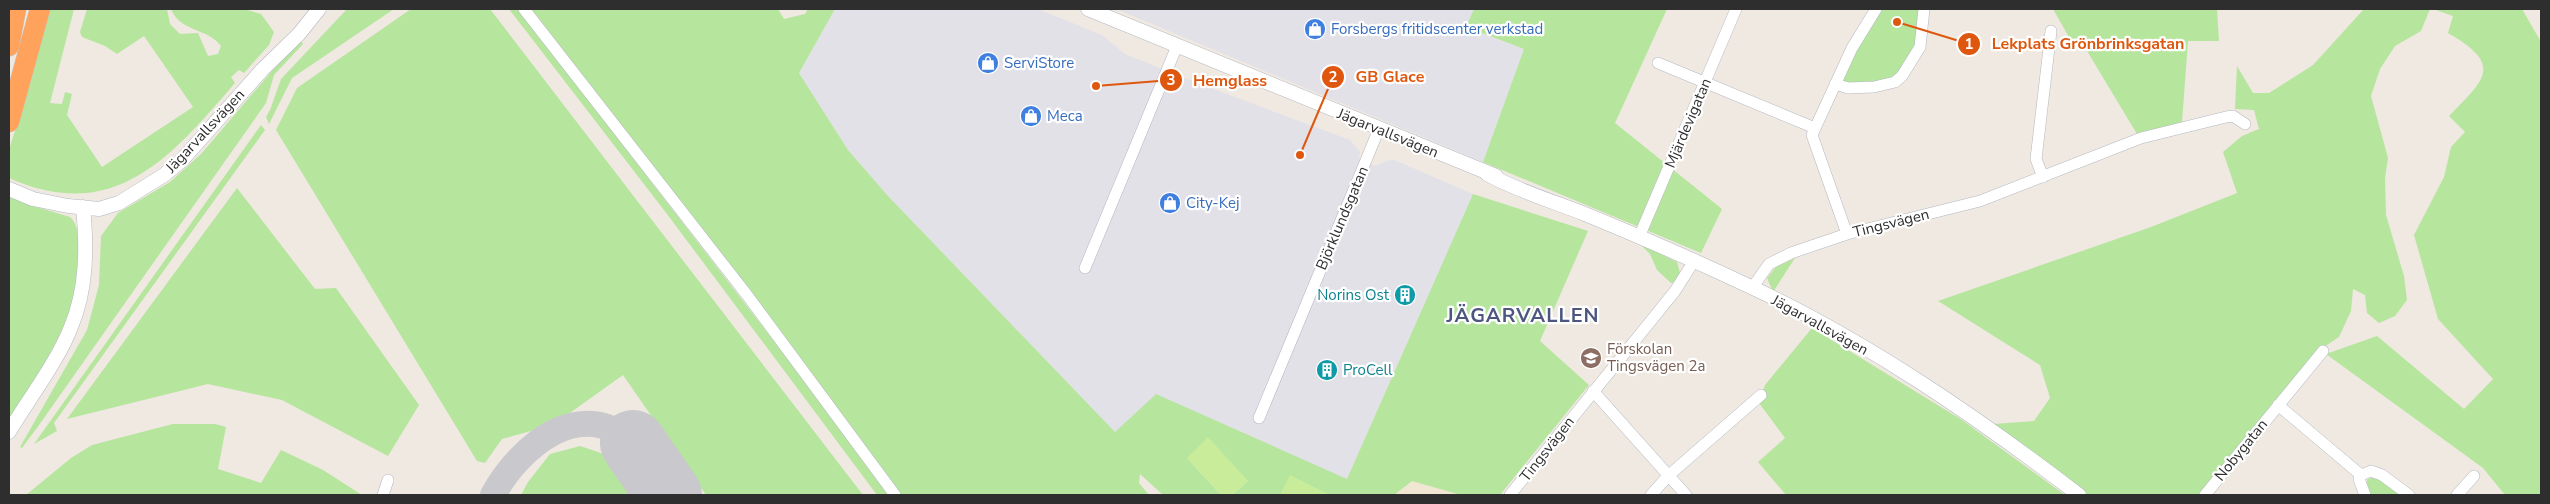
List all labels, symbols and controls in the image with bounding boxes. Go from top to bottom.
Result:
shop icon: Forsbergs fritidscenter verkstad [1303,17,1327,41]
place label: Forsbergs fritidscenter verkstad [1331,19,1543,39]
callout: Lekplats Grönbrinksgatan [1957,28,2195,59]
text: Lekplats Grönbrinksgatan [1992,33,2184,55]
text: 1 [1964,34,1974,54]
shop icon: ServiStore [976,51,1000,75]
place label: ServiStore [1004,53,1074,73]
callout: GB Glace [1320,61,1434,92]
callout: Hemglass [1158,65,1277,96]
text: GB Glace [1356,66,1425,88]
text: 2 [1328,67,1338,87]
text: 3 [1166,70,1176,90]
text: Hemglass [1193,70,1267,92]
street label: Mjärdevigatan [1660,75,1716,171]
street label: Jägarvallsvägen [160,85,249,178]
street label: Jägarvallsvägen [1333,103,1442,162]
shop icon: Meca [1019,104,1043,128]
place label: Meca [1047,106,1083,126]
street label: Björklundsgatan [1311,163,1373,273]
shop icon: City-Kej [1158,191,1182,215]
place label: City-Kej [1186,193,1239,213]
street label: Tingsvägen [1851,204,1931,242]
building icon: Norins Ost [1393,283,1417,307]
place label: Norins Ost [1317,285,1390,305]
street label: Jägarvallsvägen [1767,290,1872,360]
district label: JÄGARVALLEN [1445,302,1600,329]
place label: Förskolan Tingsvägen 2a [1607,339,1706,376]
school or university icon: Förskolan Tingsvägen 2a [1579,346,1603,370]
building icon: ProCell [1315,358,1339,382]
place label: ProCell [1343,360,1393,380]
street label: Tingsvägen [1515,412,1579,486]
street label: Nobygatan [2210,415,2272,485]

